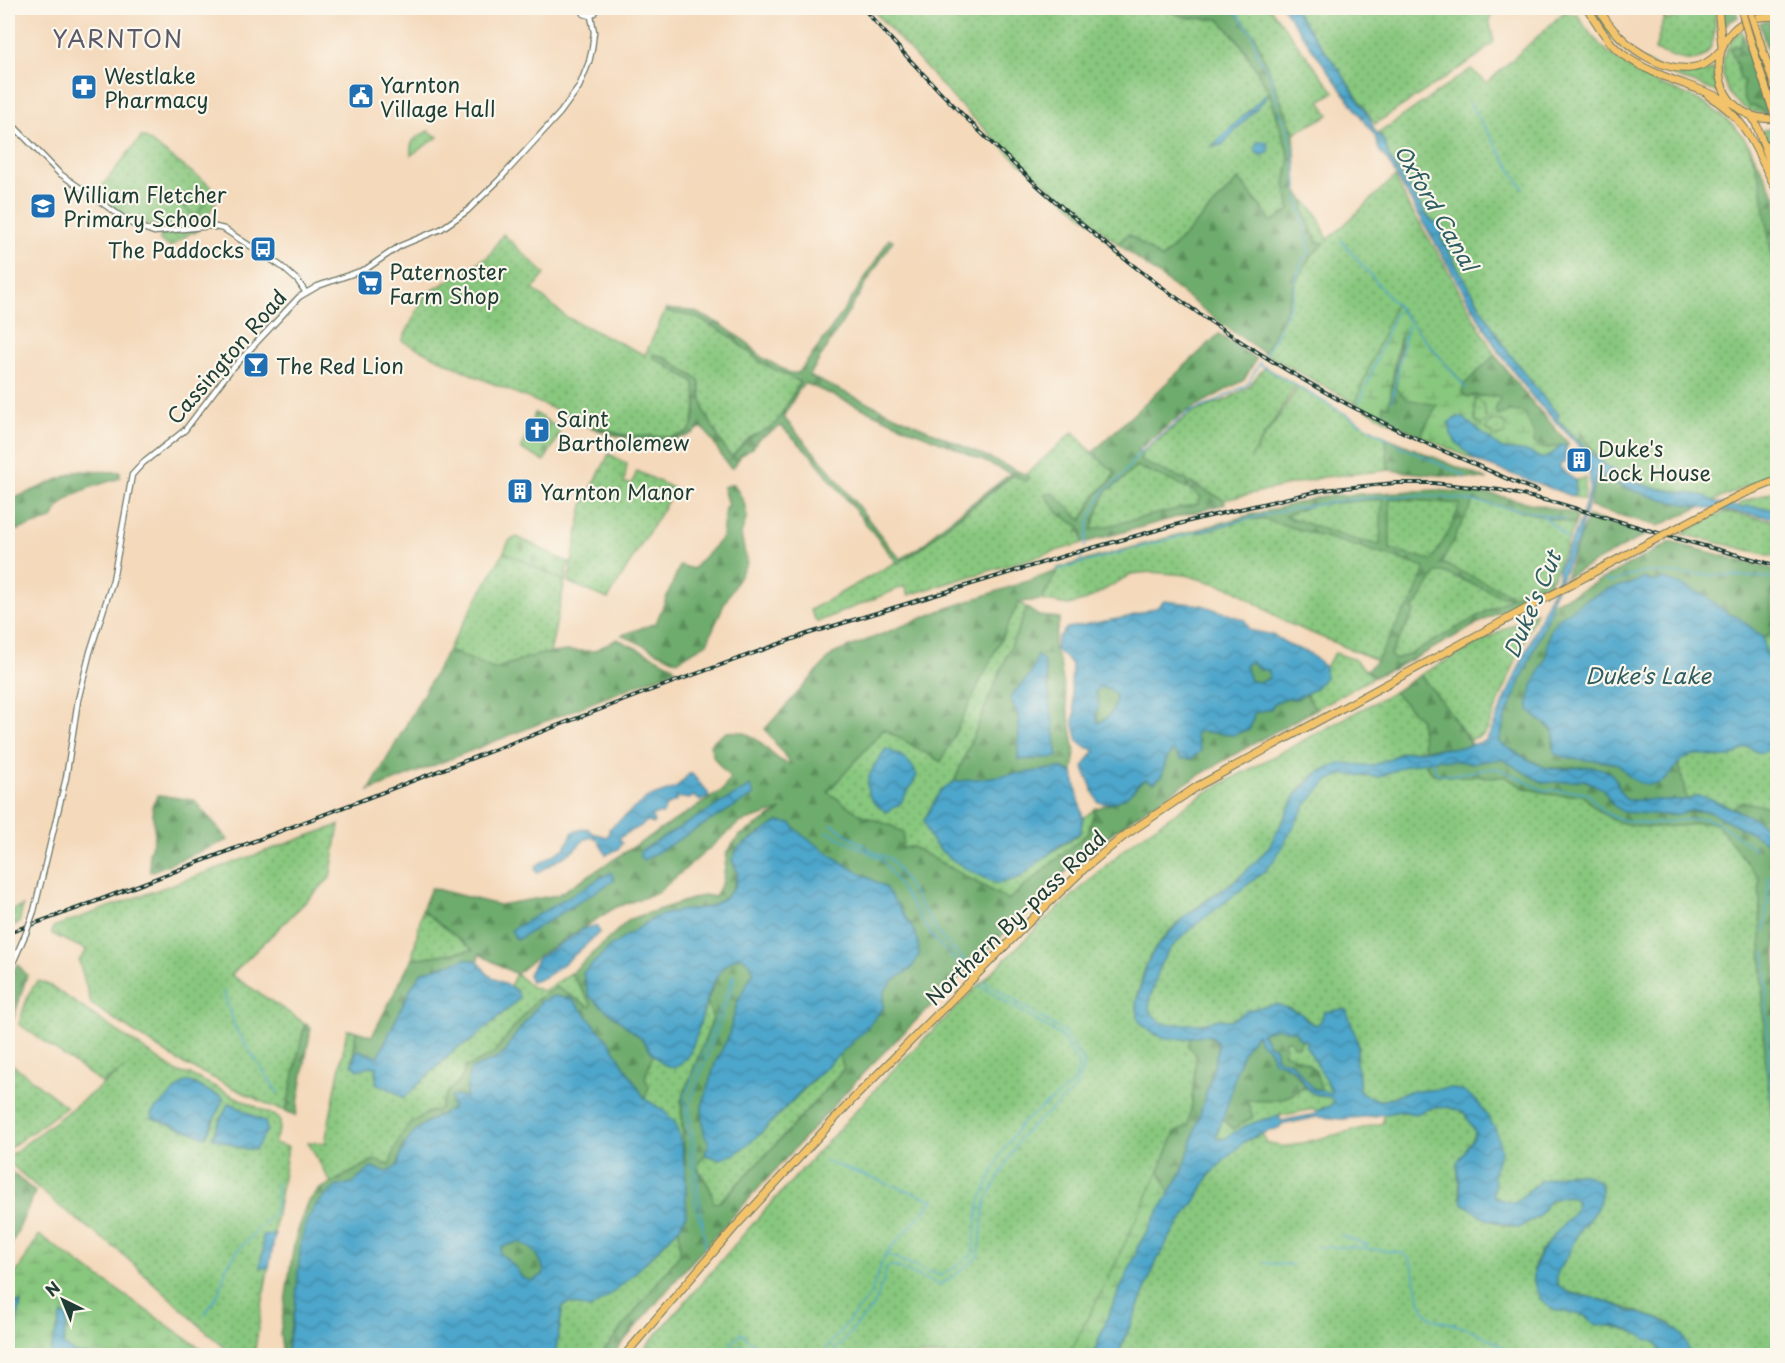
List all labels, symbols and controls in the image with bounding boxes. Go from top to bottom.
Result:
district label: YARNTON [52,20,184,56]
place label: Westlake Pharmacy [104,59,209,115]
place label: Yarnton Village Hall [380,68,495,124]
pharmacy icon: Westlake Pharmacy [69,72,99,102]
public building icon: Yarnton Village Hall [346,81,376,111]
water label: Oxford Canal [1387,138,1488,279]
place label: William Fletcher Primary School [63,178,227,234]
school or university icon: William Fletcher Primary School [28,191,58,221]
place label: The Paddocks [108,233,244,265]
bus stop icon: The Paddocks [248,234,278,264]
place label: Paternoster Farm Shop [389,255,507,311]
supermarket icon: Paternoster Farm Shop [355,268,385,298]
street label: Cassington Road [158,282,294,430]
place label: The Red Lion [276,349,404,381]
bar icon: The Red Lion [241,350,271,380]
place label: Saint Bartholemew [556,402,689,458]
church icon: Saint Bartholemew [522,415,552,445]
place label: Duke's Lock House [1598,432,1711,488]
building icon: Duke's Lock House [1564,445,1594,475]
place label: Yarnton Manor [540,475,695,507]
building icon: Yarnton Manor [505,476,535,506]
water label: Duke's Cut [1494,543,1569,662]
water label: Duke's Lake [1585,658,1712,691]
street label: Northern By-pass Road [917,822,1113,1012]
north arrow [33,1270,93,1330]
text: N [39,1275,65,1301]

